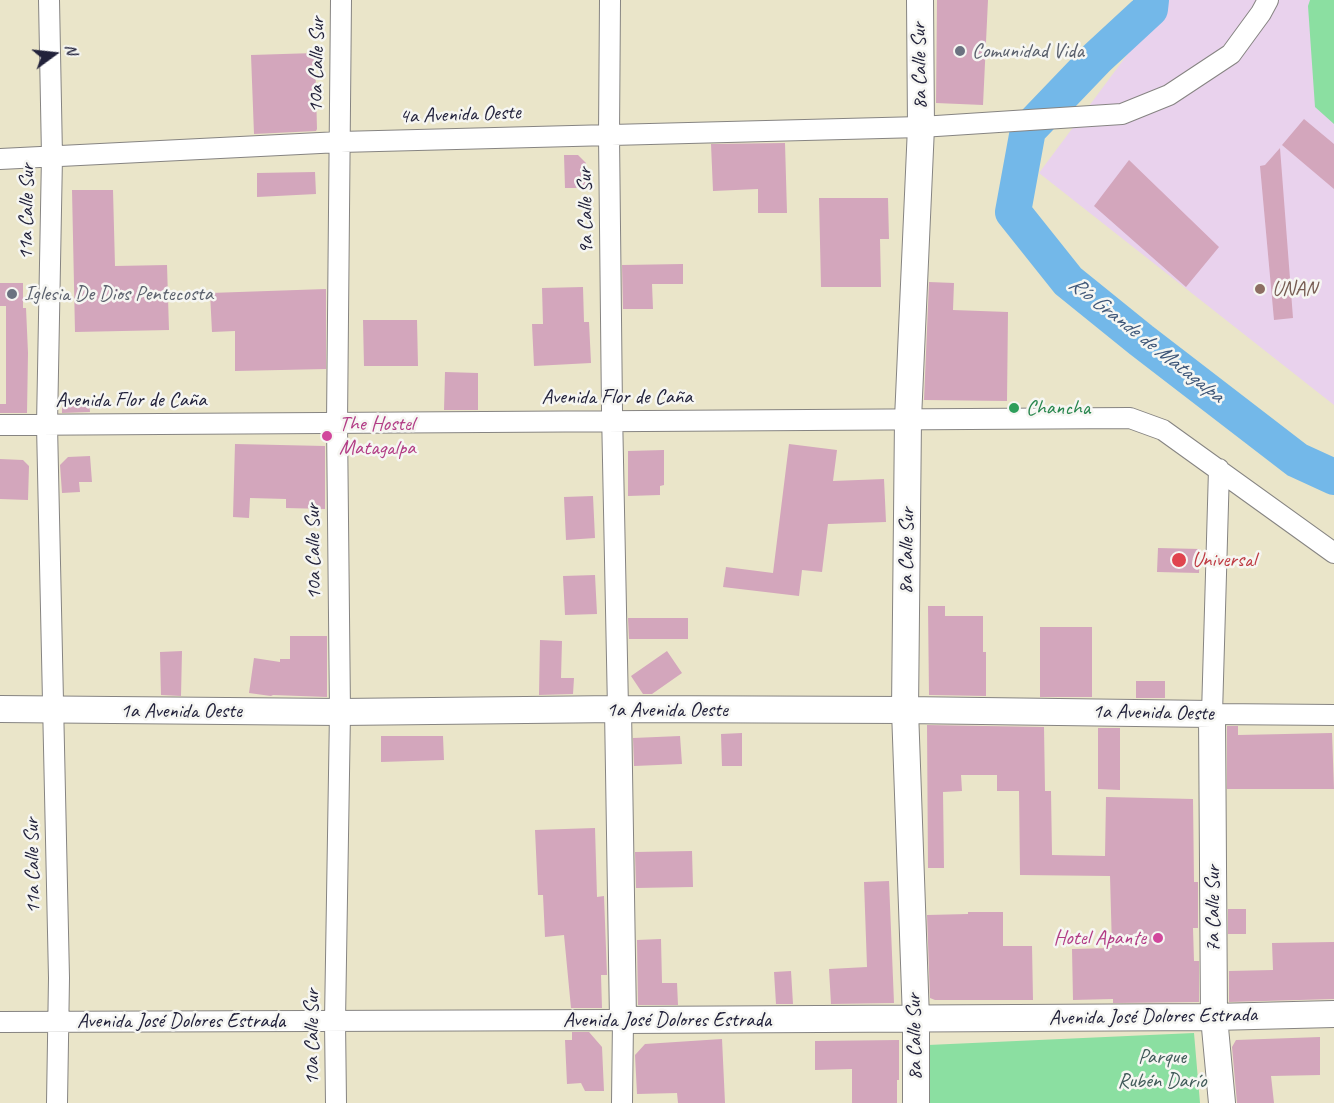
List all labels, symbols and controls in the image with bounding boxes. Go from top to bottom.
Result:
street label: 10a Calle Sur [304,17,330,113]
street label: 8a Calle Sur [907,22,933,110]
north arrow [24,24,84,84]
place label: Comunidad Vida [972,38,1084,64]
text: N [60,42,82,57]
marker: Comunidad Vida [953,44,967,58]
street label: 4a Avenida Oeste [399,100,521,130]
street label: 11a Calle Sur [14,164,40,260]
street label: 9a Calle Sur [573,167,599,255]
water label: Río Grande de Matagalpa [1063,271,1229,409]
place label: UNAN [1272,276,1317,302]
place label: Iglesia De Dios Pentecosta [24,281,213,307]
marker: UNAN [1253,282,1267,296]
marker: Iglesia De Dios Pentecosta [5,287,19,301]
street label: Avenida Flor de Caña [542,384,692,410]
street label: Avenida Flor de Caña [56,387,206,413]
place label: Chancha [1026,395,1090,421]
marker: Chancha [1007,401,1021,415]
place label: The Hostel Matagalpa [339,411,415,461]
marker: The Hostel Matagalpa [320,429,334,443]
street label: 10a Calle Sur [301,504,327,600]
street label: 8a Calle Sur [894,507,920,595]
place label: Universal [1192,547,1256,573]
marker: Universal [1170,551,1188,569]
street label: 1a Avenida Oeste [606,697,728,723]
street label: 1a Avenida Oeste [120,698,242,724]
street label: 1a Avenida Oeste [1092,699,1214,727]
street label: 11a Calle Sur [20,818,46,914]
street label: 7a Calle Sur [1200,866,1226,952]
place label: Hotel Apante [1053,925,1146,951]
marker: Hotel Apante [1151,931,1165,945]
street label: 10a Calle Sur [299,989,325,1085]
street label: 8a Calle Sur [902,993,928,1081]
street label: Avenida José Dolores Estrada [1049,1003,1257,1031]
street label: Avenida José Dolores Estrada [563,1007,771,1033]
street label: Avenida José Dolores Estrada [77,1008,285,1034]
park label: Parque Rubén Darío [1118,1044,1206,1094]

